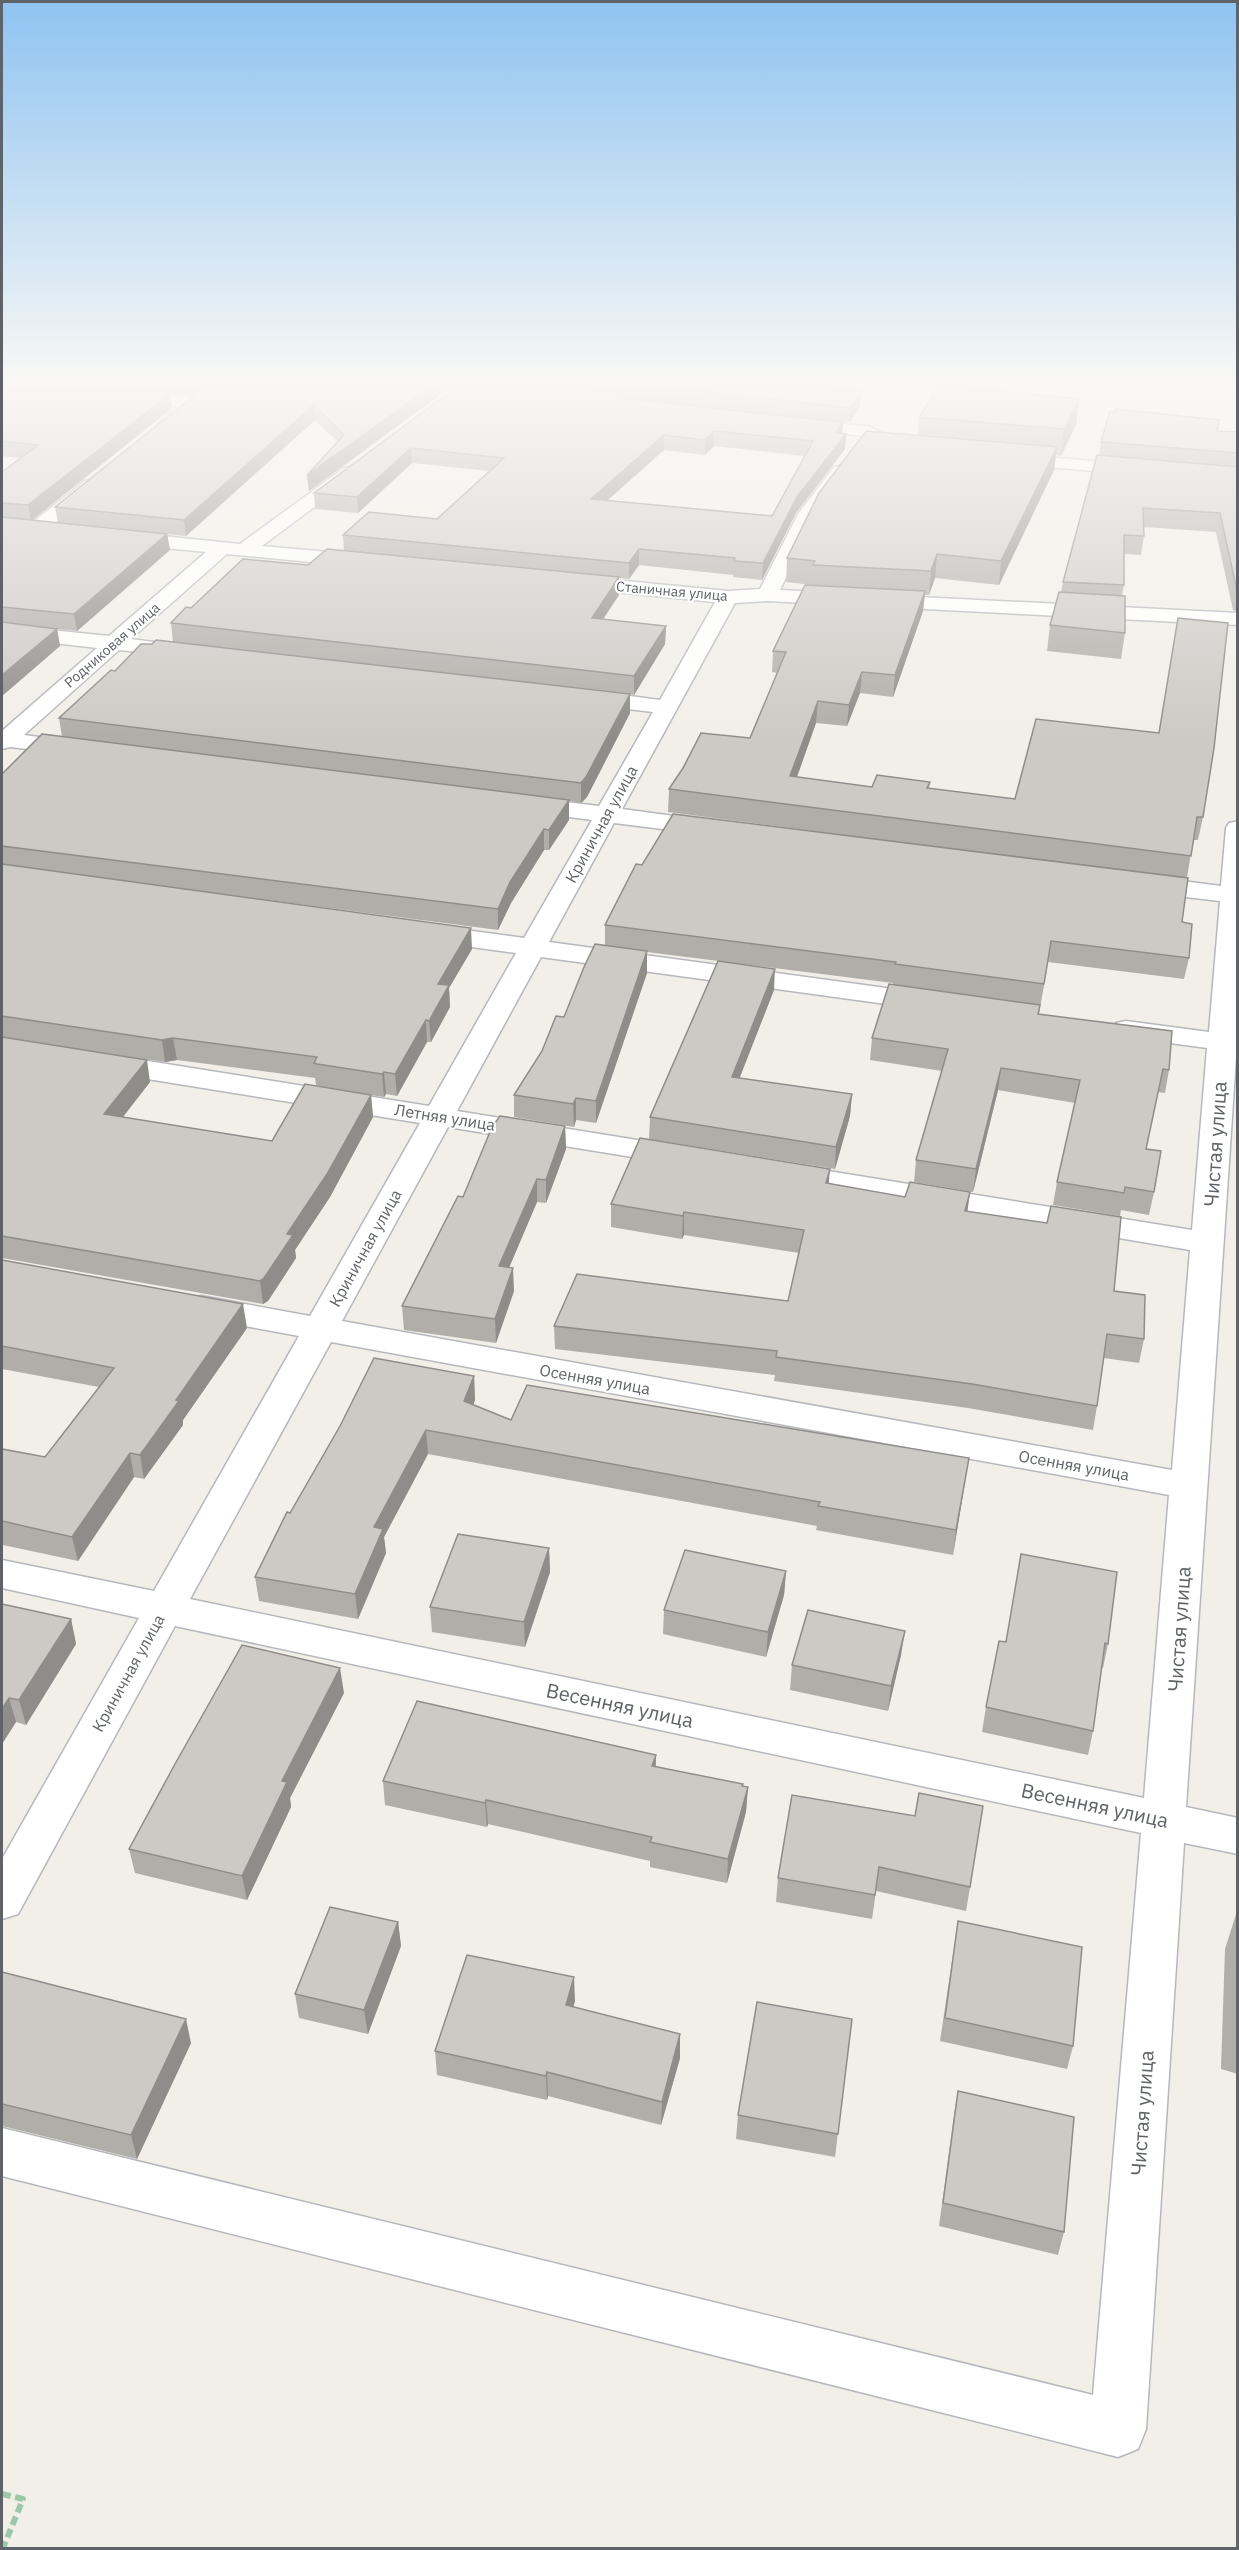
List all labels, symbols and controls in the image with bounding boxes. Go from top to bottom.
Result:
street label: Станичная улица [615,577,729,605]
street label: Родниковая улица [60,598,164,691]
street label: Криничная улица [560,761,642,886]
street label: Чистая улица [1197,1080,1233,1208]
street label: Летняя улица [393,1099,497,1135]
street label: Криничная улица [324,1185,406,1310]
street label: Осенняя улица [538,1359,652,1399]
street label: Осенняя улица [1017,1445,1131,1485]
street label: Чистая улица [1161,1565,1197,1693]
street label: Криничная улица [87,1610,169,1735]
street label: Весенняя улица [544,1676,696,1734]
street label: Весенняя улица [1019,1776,1171,1834]
street label: Чистая улица [1124,2049,1160,2177]

